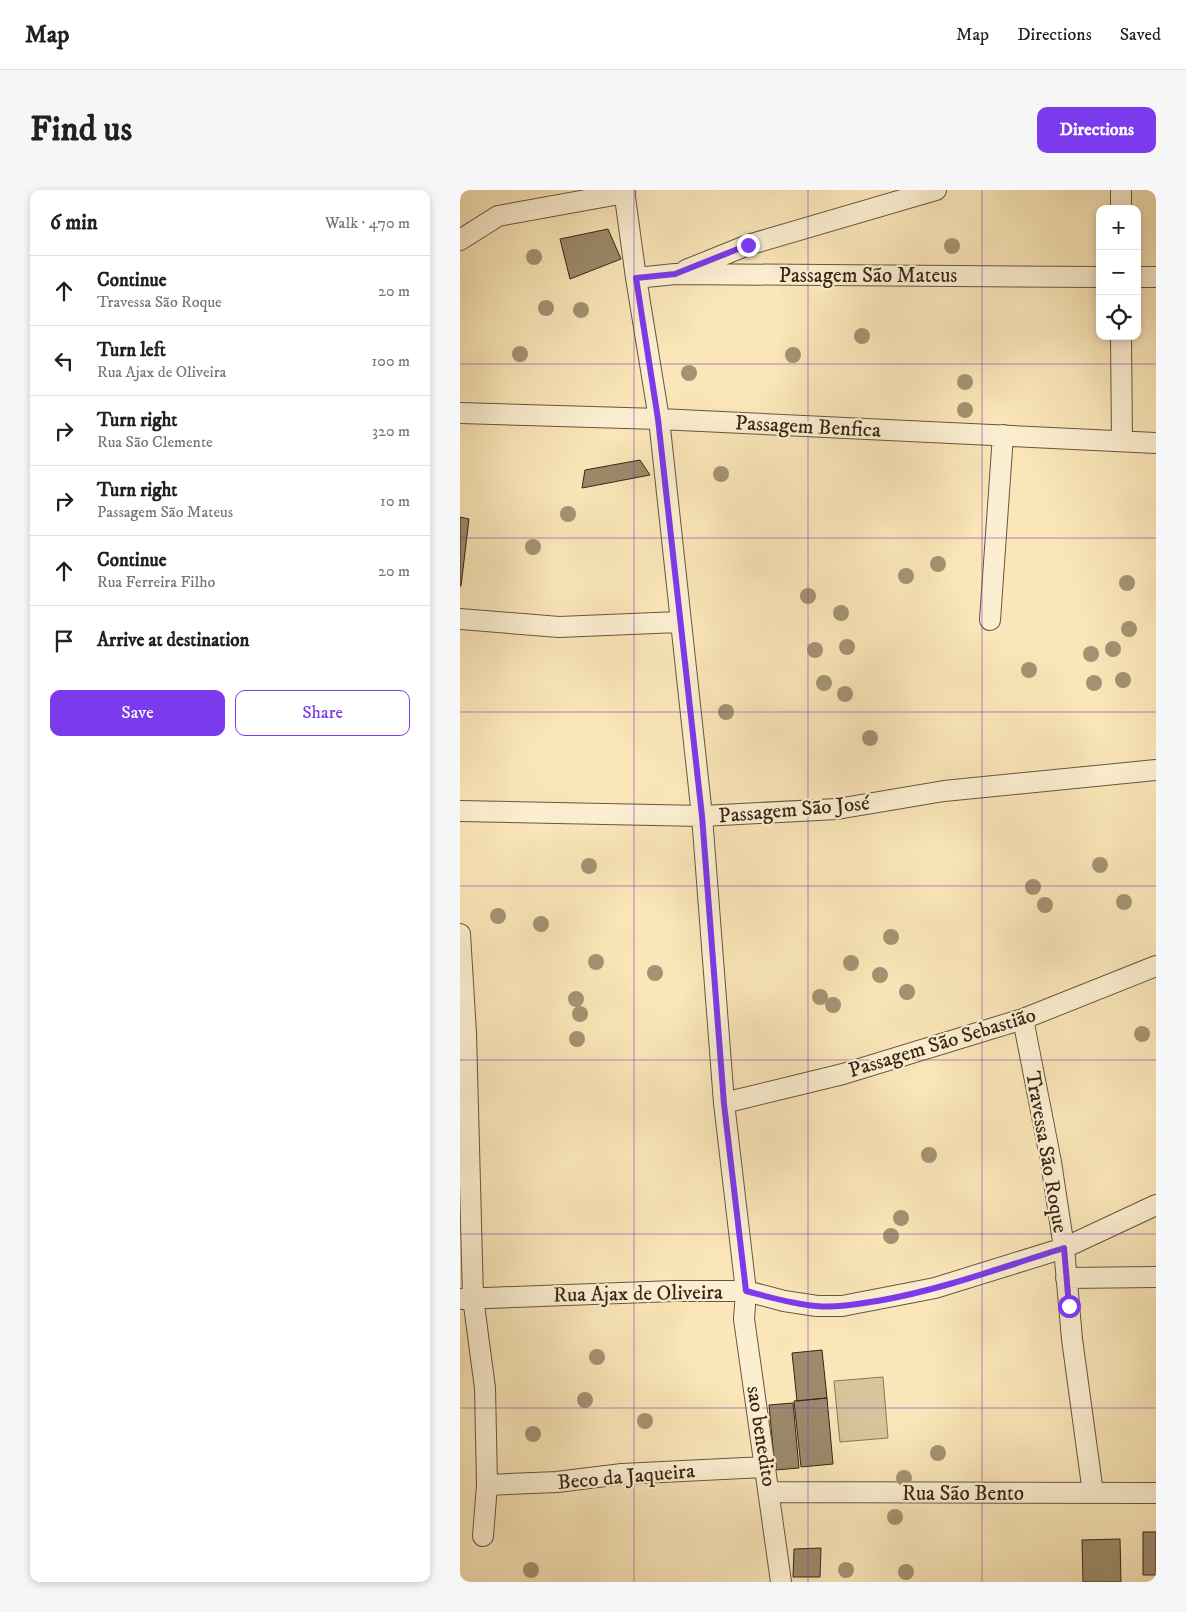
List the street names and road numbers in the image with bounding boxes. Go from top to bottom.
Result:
street label: Passagem São Mateus [779,263,957,289]
street label: Passagem Benfica [734,410,882,444]
street label: Passagem São José [717,790,871,830]
street label: Passagem São Sebastião [845,1002,1039,1084]
street label: Travessa São Roque [1019,1069,1073,1235]
street label: Rua Ajax de Oliveira [553,1280,723,1308]
street label: sao benedito [740,1384,782,1488]
street label: Beco da Jaqueira [556,1458,696,1496]
street label: Rua São Bento [902,1481,1024,1507]

